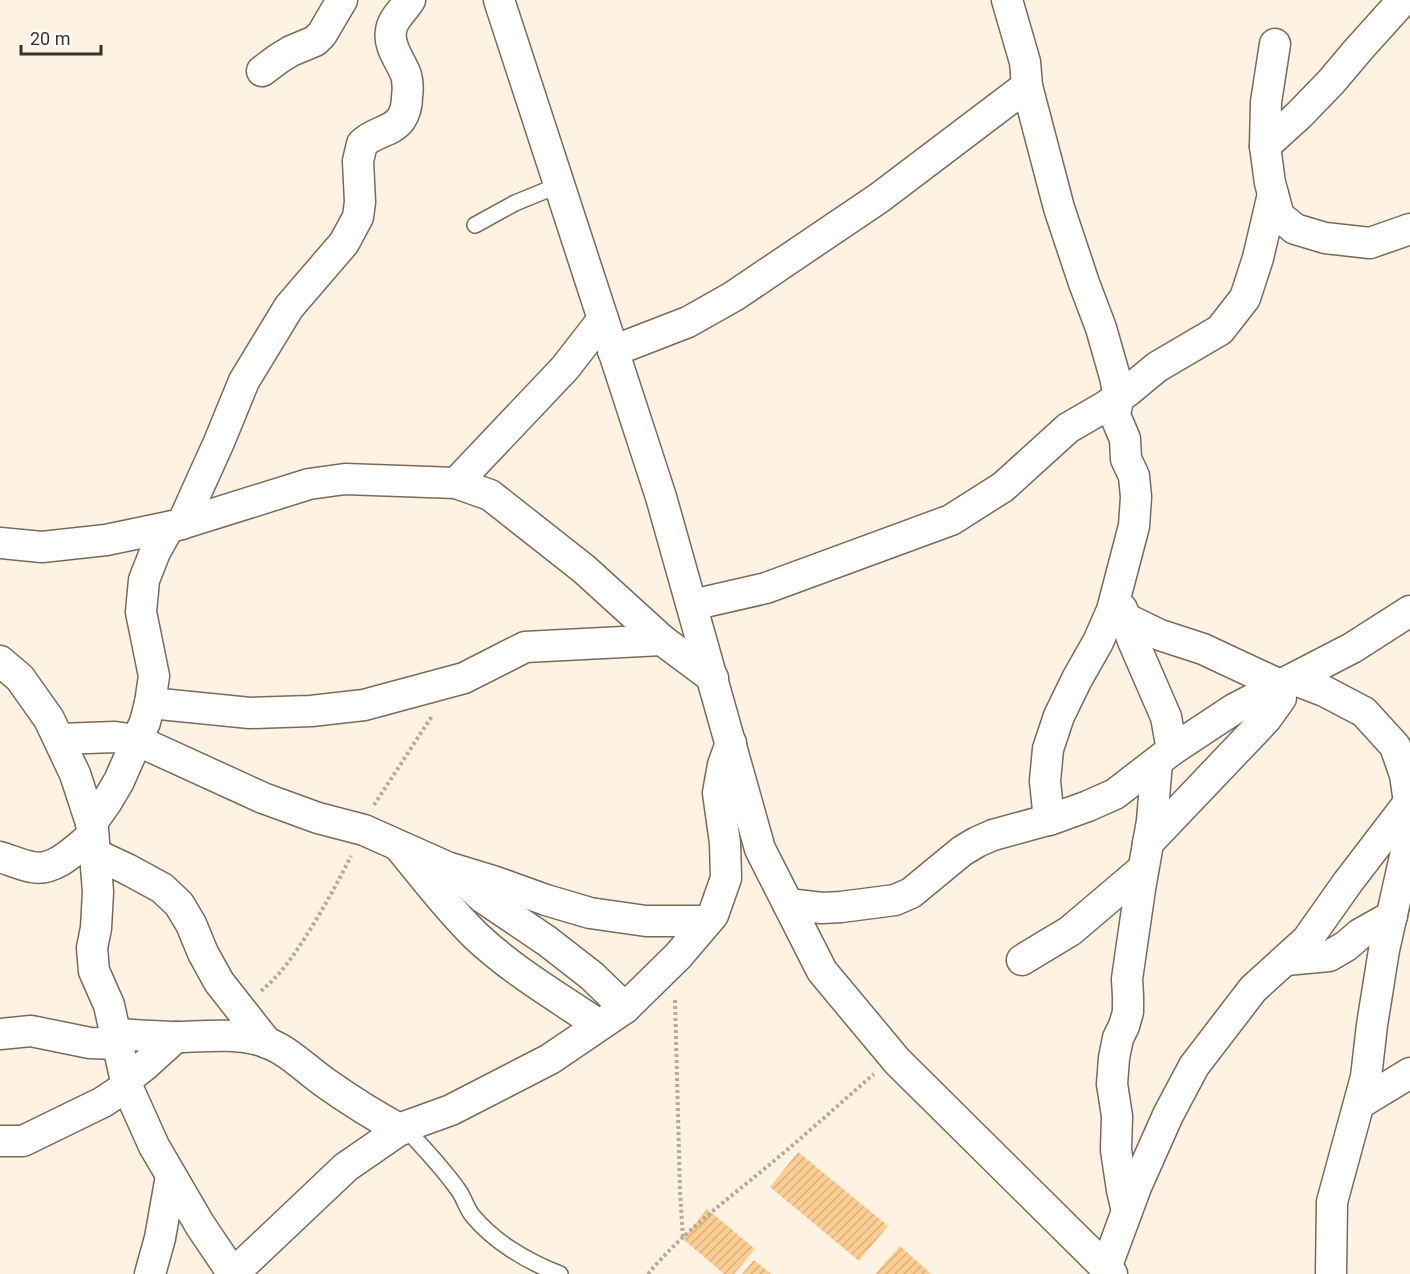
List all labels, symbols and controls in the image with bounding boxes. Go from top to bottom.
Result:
scale bar [21,18,100,56]
text: 20 m [30,28,70,49]

